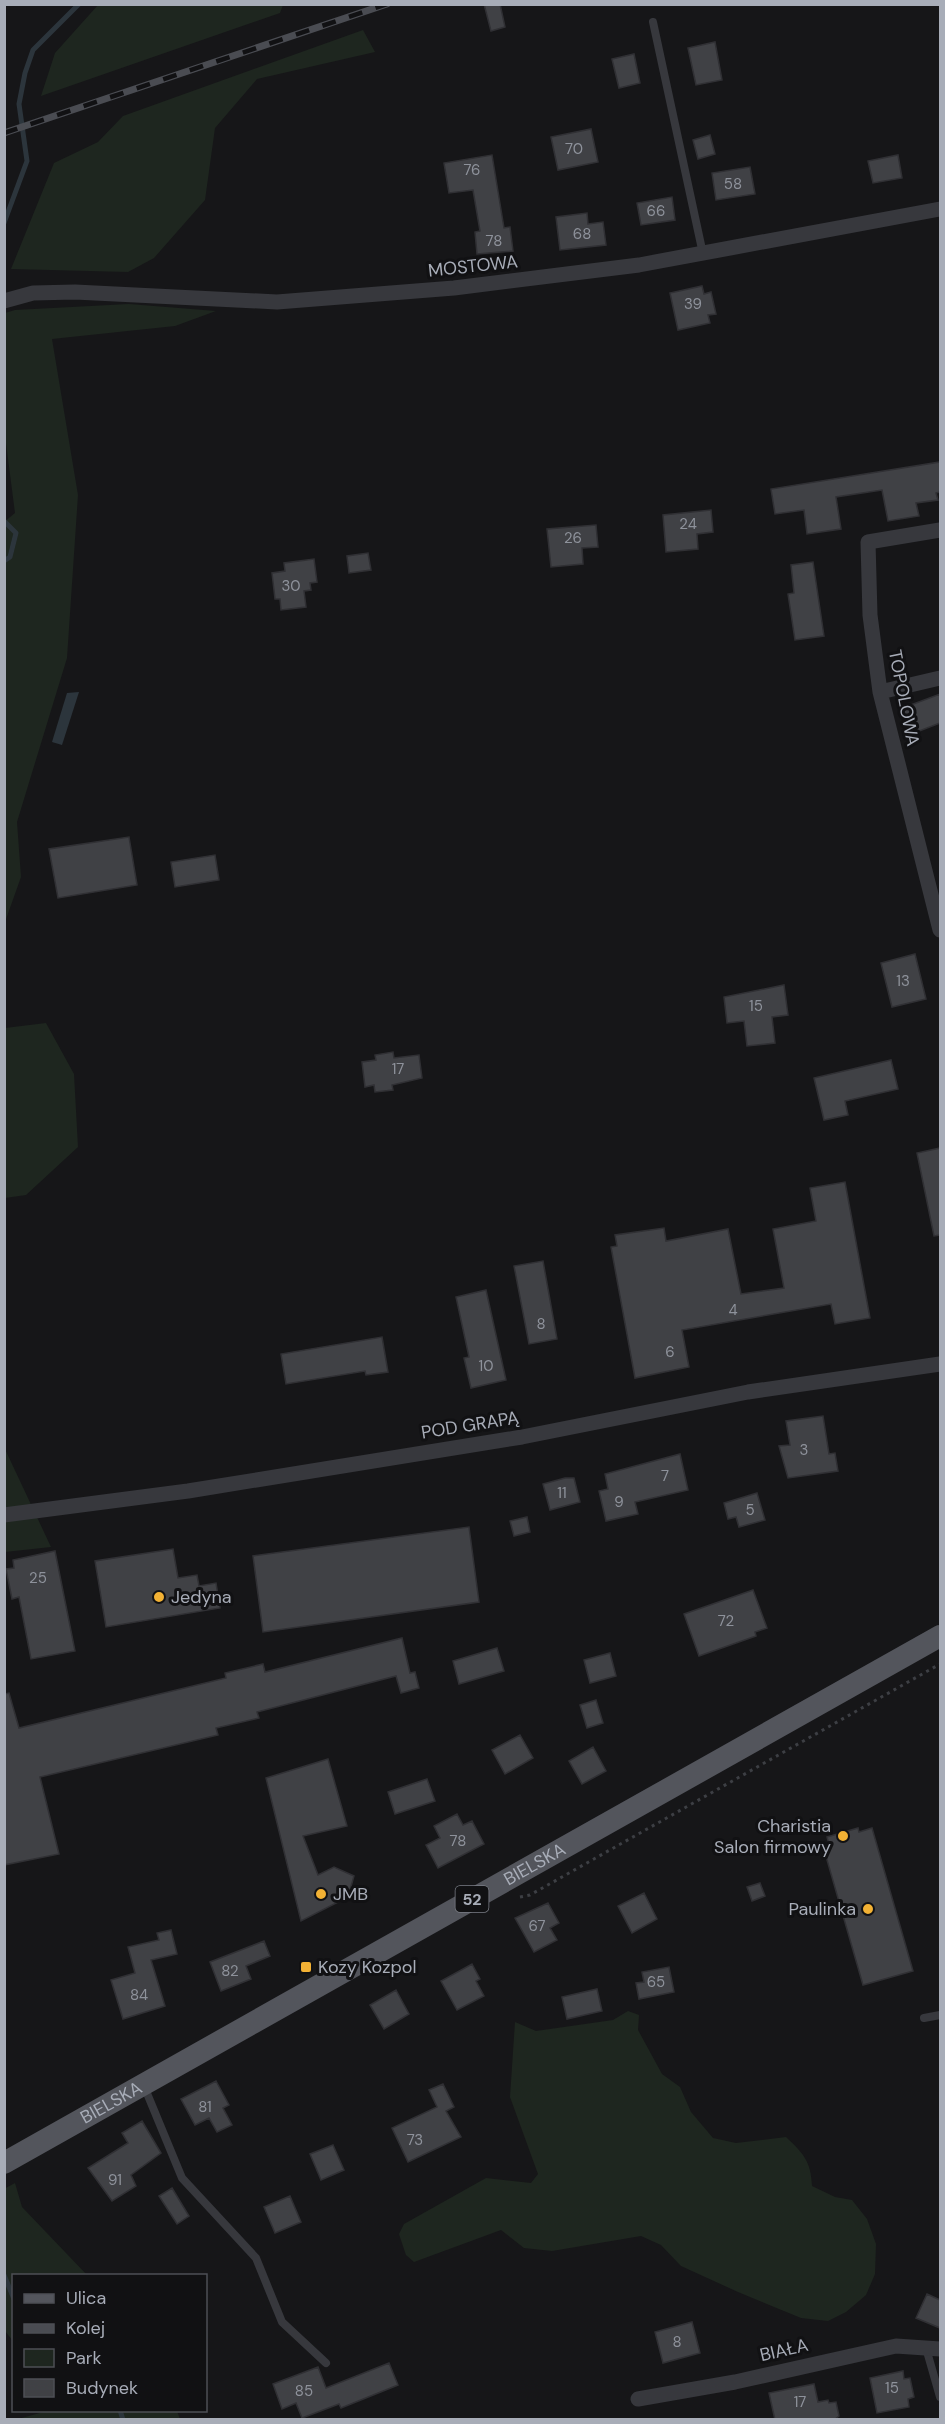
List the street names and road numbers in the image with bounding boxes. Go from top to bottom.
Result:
street label: MOSTOWA [427,249,519,283]
street label: TOPOLOWA [883,648,925,748]
street label: POD GRAPĄ [419,1405,521,1445]
street label: BIELSKA [500,1837,570,1891]
road number: 52 [456,1886,488,1912]
street label: BIELSKA [76,2076,146,2130]
street label: BIAŁA [757,2333,811,2367]

